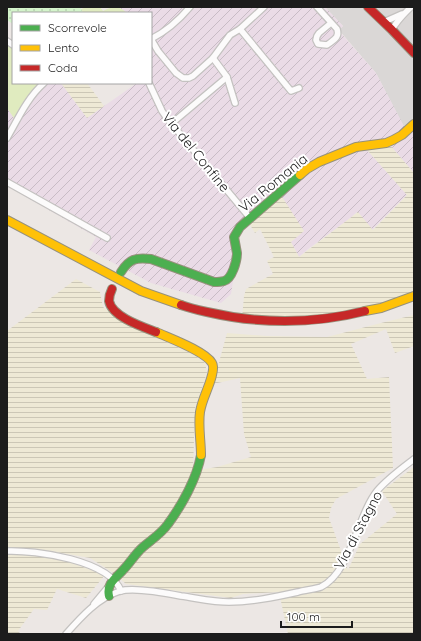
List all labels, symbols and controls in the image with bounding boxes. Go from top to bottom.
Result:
legend [12,12,152,84]
text: Scorrevole [48,20,107,35]
text: Lento [48,40,79,55]
text: Coda [48,60,78,75]
street label: Via del Confine [158,108,234,196]
street label: Via Romania [235,150,311,216]
street label: Via di Stagno [330,488,386,572]
scale bar [281,603,352,629]
text: 100 m [287,609,320,624]

